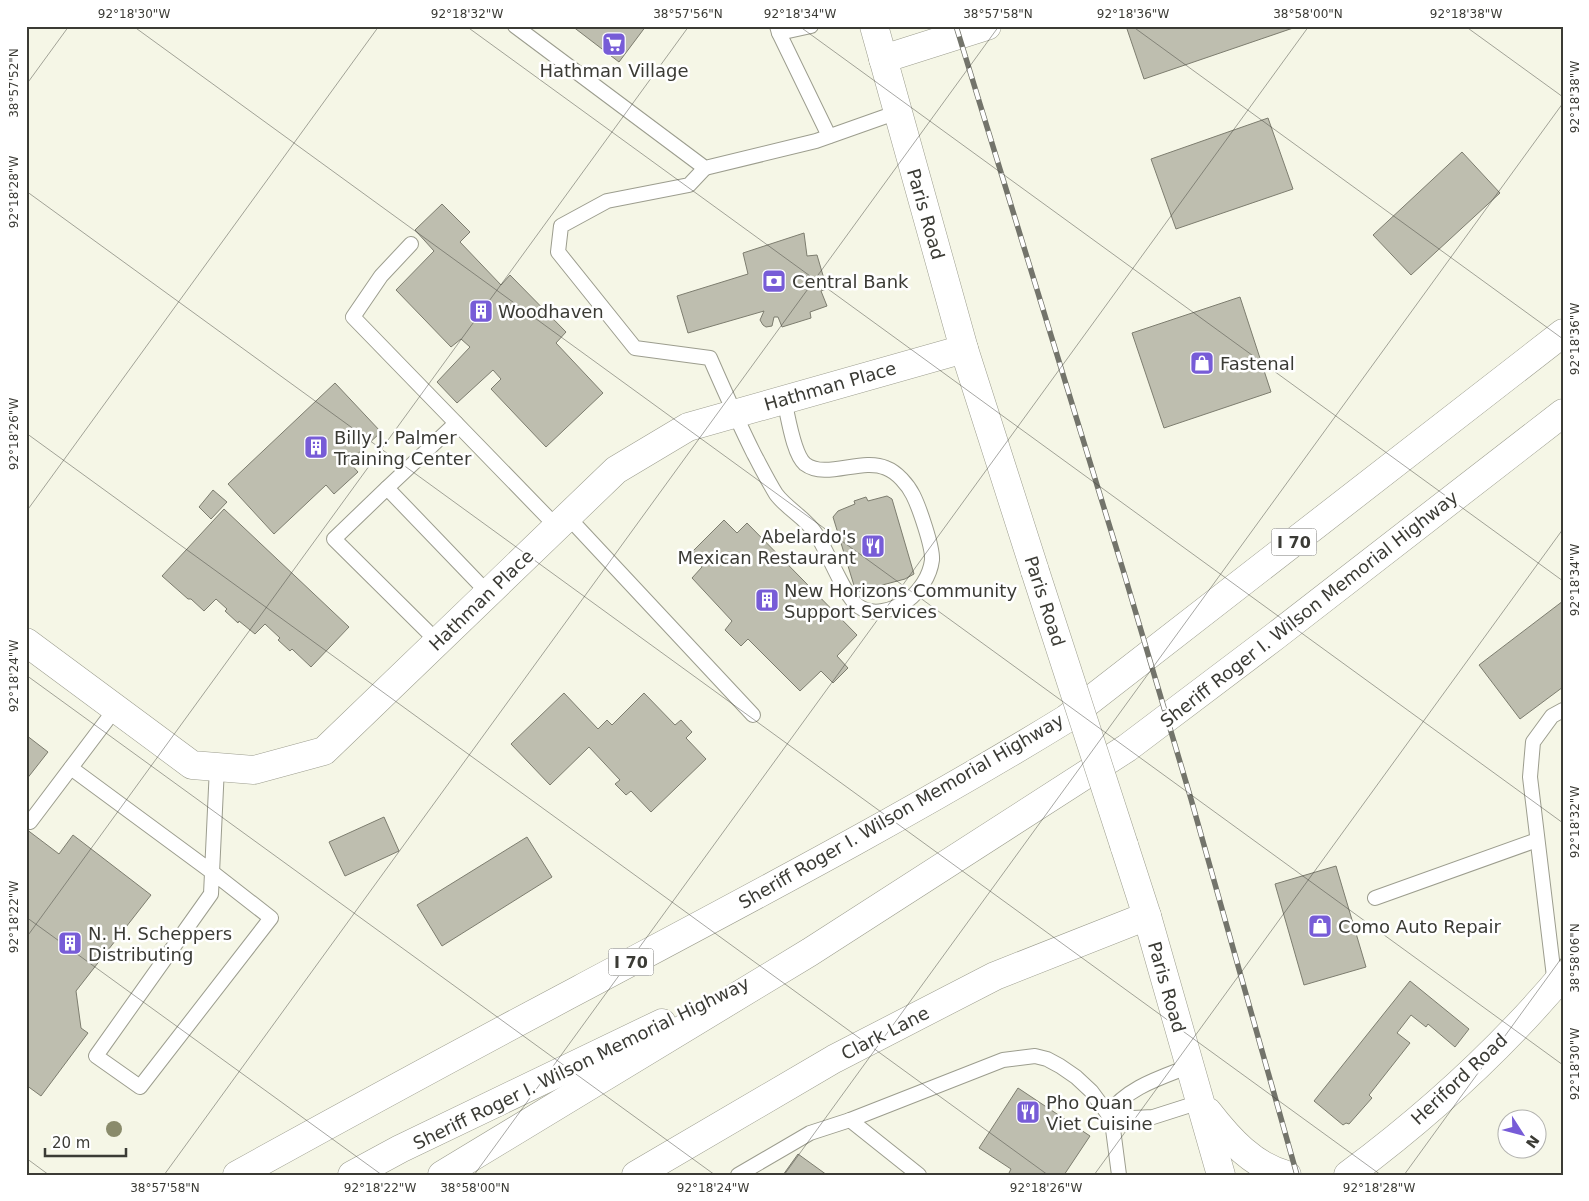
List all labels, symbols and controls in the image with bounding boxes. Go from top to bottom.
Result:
text: 92°18'30"W [98,7,170,21]
text: 92°18'32"W [431,7,503,21]
text: 38°57'56"N [653,7,723,21]
text: 92°18'34"W [764,7,836,21]
text: 38°57'58"N [963,7,1033,21]
text: 92°18'36"W [1097,7,1169,21]
text: 38°58'00"N [1273,7,1343,21]
text: 92°18'38"W [1430,7,1502,21]
supermarket icon: Hathman Village [601,31,627,57]
text: 38°57'52"N [7,48,21,118]
place label: Hathman Village [539,60,689,81]
text: 92°18'38"W [1568,61,1582,133]
text: 92°18'28"W [7,156,21,228]
street label: Paris Road [903,166,949,262]
bank icon: Central Bank [761,268,787,294]
place label: Central Bank [792,271,909,292]
building icon: Woodhaven [468,298,494,324]
place label: Woodhaven [498,301,604,322]
text: 92°18'36"W [1568,303,1582,375]
shop icon: Fastenal [1189,350,1215,376]
place label: Fastenal [1220,353,1295,374]
street label: Hathman Place [761,357,899,415]
text: 92°18'26"W [7,398,21,470]
place label: Billy J. Palmer Training Center [333,427,472,469]
building icon: Billy J. Palmer Training Center [303,434,329,460]
street label: Sheriff Roger I. Wilson Memorial Highway [1156,486,1462,732]
place label: Abelardo's Mexican Restaurant [677,526,856,568]
road number: I 70 [1272,528,1316,556]
restaurant icon: Abelardo's Mexican Restaurant [860,533,886,559]
text: 92°18'34"W [1568,544,1582,616]
street label: Hathman Place [425,545,537,655]
street label: Paris Road [1021,553,1069,649]
place label: New Horizons Community Support Services [784,580,1017,622]
building icon: New Horizons Community Support Services [754,587,780,613]
text: 92°18'24"W [7,640,21,712]
street label: Sheriff Roger I. Wilson Memorial Highway [735,709,1067,913]
text: 92°18'32"W [1568,786,1582,858]
text: 92°18'22"W [7,881,21,953]
shop icon: Como Auto Repair [1307,913,1333,939]
place label: Como Auto Repair [1338,916,1502,937]
place label: N. H. Scheppers Distributing [88,923,232,965]
text: 38°58'06"N [1568,923,1582,993]
building icon: N. H. Scheppers Distributing [57,930,83,956]
street label: Paris Road [1144,939,1190,1035]
road number: I 70 [608,949,654,976]
street label: Sheriff Roger I. Wilson Memorial Highway [409,972,753,1154]
street label: Clark Lane [838,1002,932,1064]
text: 92°18'30"W [1568,1028,1582,1100]
street label: Heriford Road [1407,1029,1511,1129]
place label: Pho Quan Viet Cuisine [1046,1092,1153,1134]
restaurant icon: Pho Quan Viet Cuisine [1015,1099,1041,1125]
north arrow [1496,1108,1546,1158]
scale bar [45,1126,126,1158]
text: N [1523,1132,1542,1151]
text: 20 m [52,1134,90,1152]
text: 38°57'58"N [130,1181,200,1195]
text: 92°18'22"W [344,1181,416,1195]
text: 38°58'00"N [440,1181,510,1195]
text: 92°18'24"W [677,1181,749,1195]
text: 92°18'26"W [1010,1181,1082,1195]
text: 92°18'28"W [1343,1181,1415,1195]

